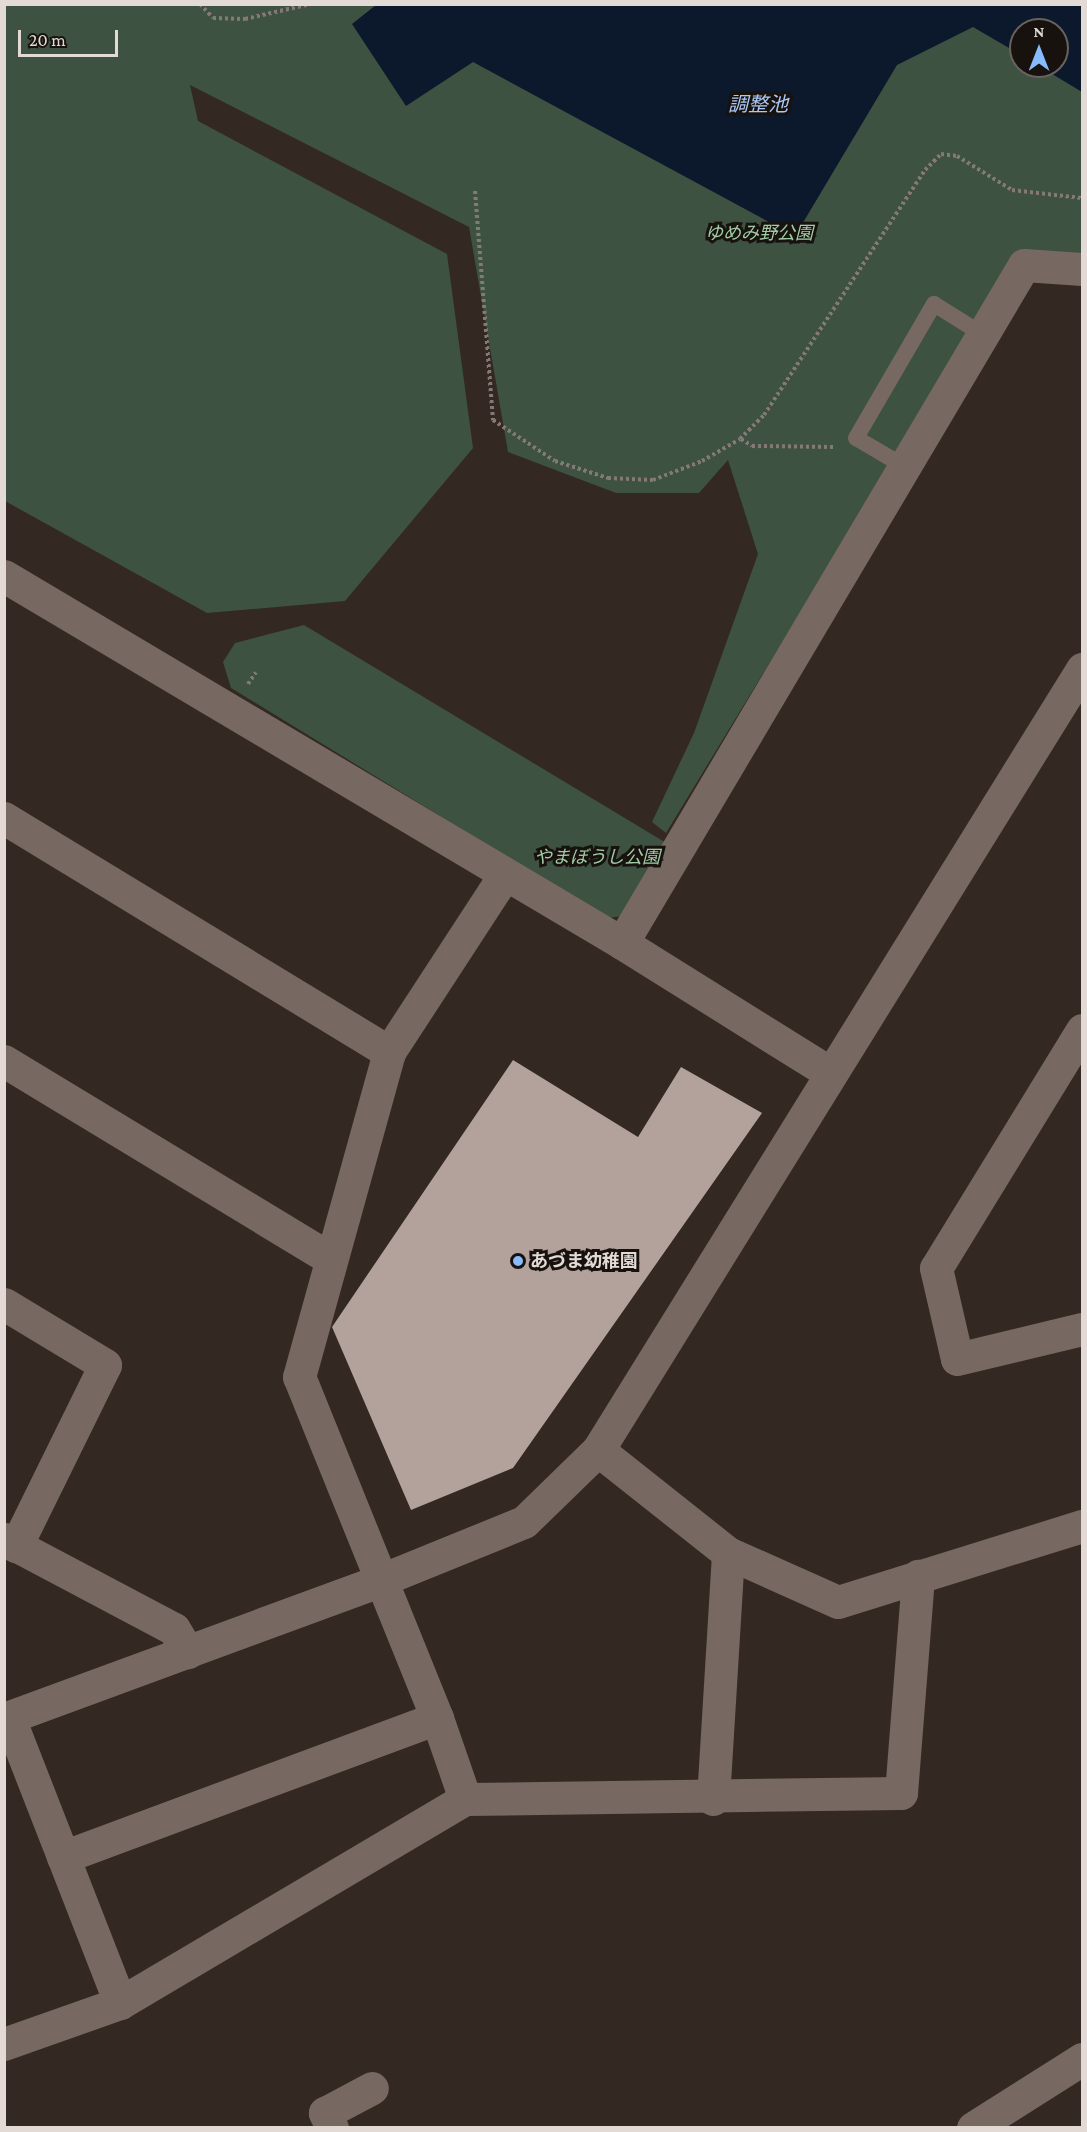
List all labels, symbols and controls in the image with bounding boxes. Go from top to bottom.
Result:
scale bar [21,18,122,56]
north arrow [1009,18,1069,78]
text: N [1034,23,1044,40]
text: 20 m [29,30,66,50]
water label: 調整池 [728,92,788,116]
park label: ゆめみ野公園 [705,222,813,244]
park label: やまぼうし公園 [534,846,660,868]
place label: あづま幼稚園 [530,1250,638,1272]
marker: あづま幼稚園 [511,1254,525,1268]

